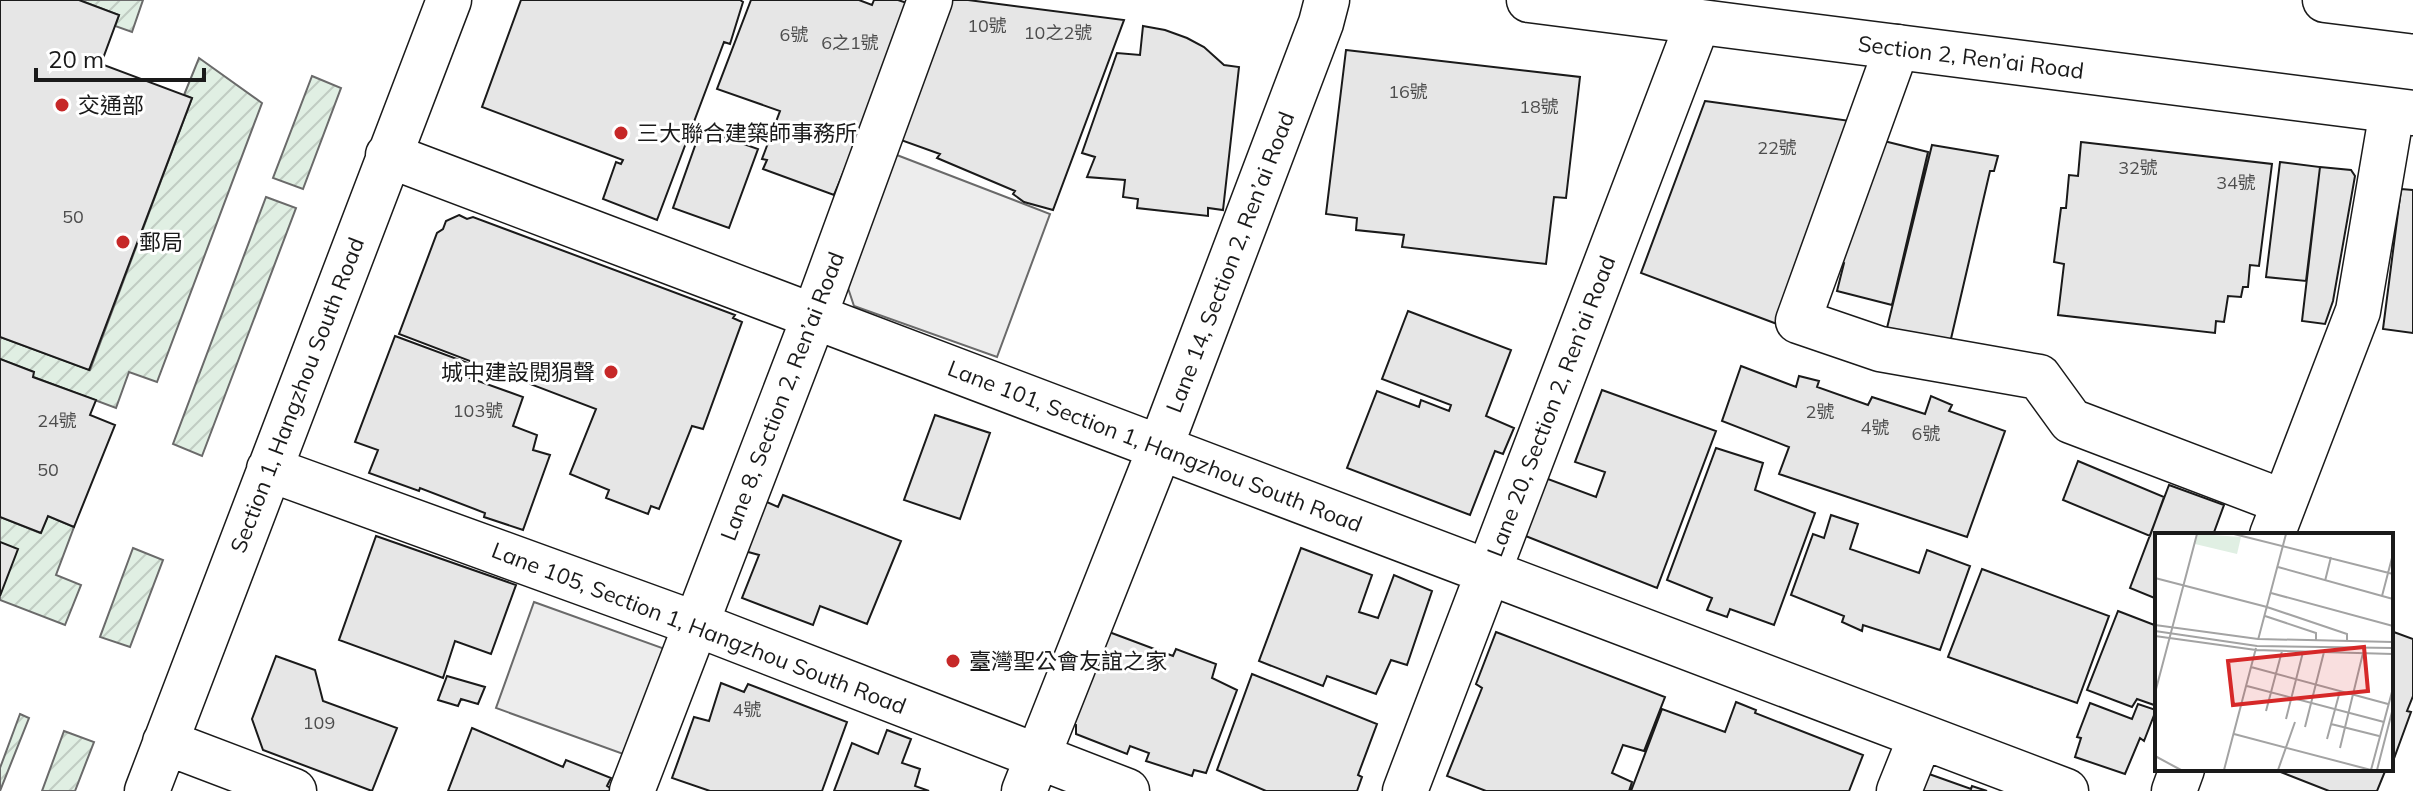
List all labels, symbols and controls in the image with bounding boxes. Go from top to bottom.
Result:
house number: 10號 [967,14,1007,37]
house number: 10之2號 [1024,21,1092,44]
house number: 6號 [780,23,808,46]
street label: Section 2, Ren’ai Road [1857,29,2085,85]
house number: 6之1號 [821,31,879,54]
scale bar [36,32,204,82]
text: 20 m [48,44,104,74]
house number: 16號 [1388,80,1428,103]
place label: 交通部 [78,91,144,119]
house number: 18號 [1519,95,1559,118]
marker: 交通部 [53,96,71,114]
street label: Lane 14, Section 2, Ren’ai Road [1160,108,1300,416]
place label: 三大聯合建築師事務所 [637,119,857,147]
marker: 三大聯合建築師事務所 [612,124,630,142]
house number: 22號 [1757,136,1797,159]
house number: 32號 [2118,156,2158,179]
house number: 34號 [2216,171,2256,194]
house number: 50 [62,205,84,228]
place label: 郵局 [139,228,183,256]
marker: 郵局 [114,233,132,251]
street label: Section 1, Hangzhou South Road [224,233,370,557]
street label: Lane 8, Section 2, Ren’ai Road [714,248,850,544]
street label: Lane 20, Section 2, Ren’ai Road [1481,252,1621,560]
street label: Lane 101, Section 1, Hangzhou South Road [944,354,1366,538]
place label: 城中建設閱狷聲 [441,358,595,386]
marker: 城中建設閱狷聲 [602,363,620,381]
house number: 103號 [453,399,503,422]
house number: 2號 [1806,400,1834,423]
house number: 24號 [37,409,77,432]
house number: 4號 [1861,416,1889,439]
house number: 6號 [1912,422,1940,445]
house number: 50 [37,458,59,481]
inset map [2155,533,2393,771]
street label: Lane 105, Section 1, Hangzhou South Road [488,536,910,720]
place label: 臺灣聖公會友誼之家 [969,647,1167,675]
marker: 臺灣聖公會友誼之家 [944,652,962,670]
house number: 4號 [733,698,761,721]
house number: 109 [303,711,335,734]

